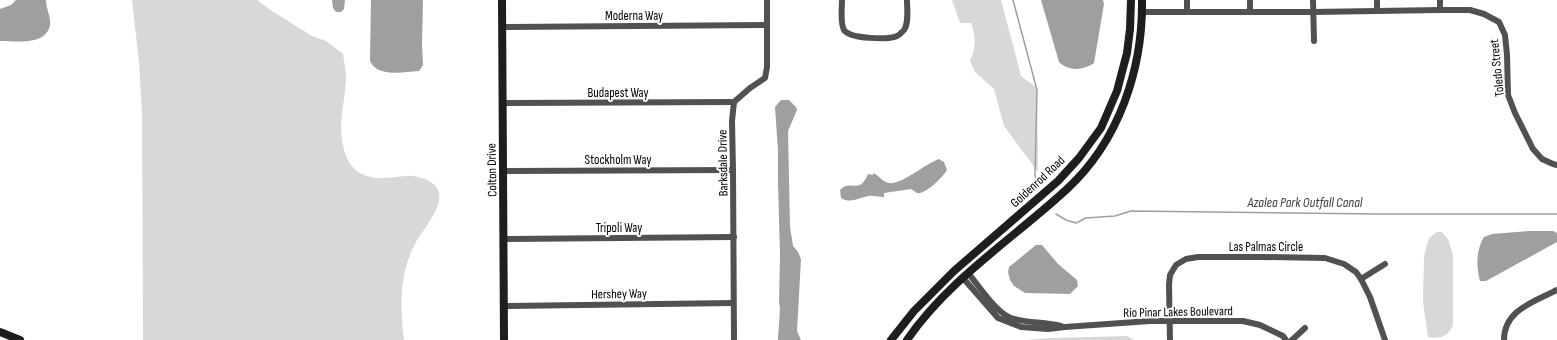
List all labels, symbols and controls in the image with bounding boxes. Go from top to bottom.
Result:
street label: Moderna Way [605,8,663,24]
street label: Toledo Street [1486,38,1508,97]
street label: Budapest Way [588,85,649,101]
street label: Barksdale Drive [714,129,732,197]
street label: Colton Drive [484,143,500,197]
street label: Stockholm Way [585,152,651,168]
street label: Goldenrod Road [1007,152,1068,211]
water label: Azalea Park Outfall Canal [1247,194,1363,211]
street label: Tripoli Way [596,220,642,236]
street label: Las Palmas Circle [1229,239,1303,255]
street label: Hershey Way [591,286,647,302]
street label: Rio Pinar Lakes Boulevard [1123,303,1233,321]

